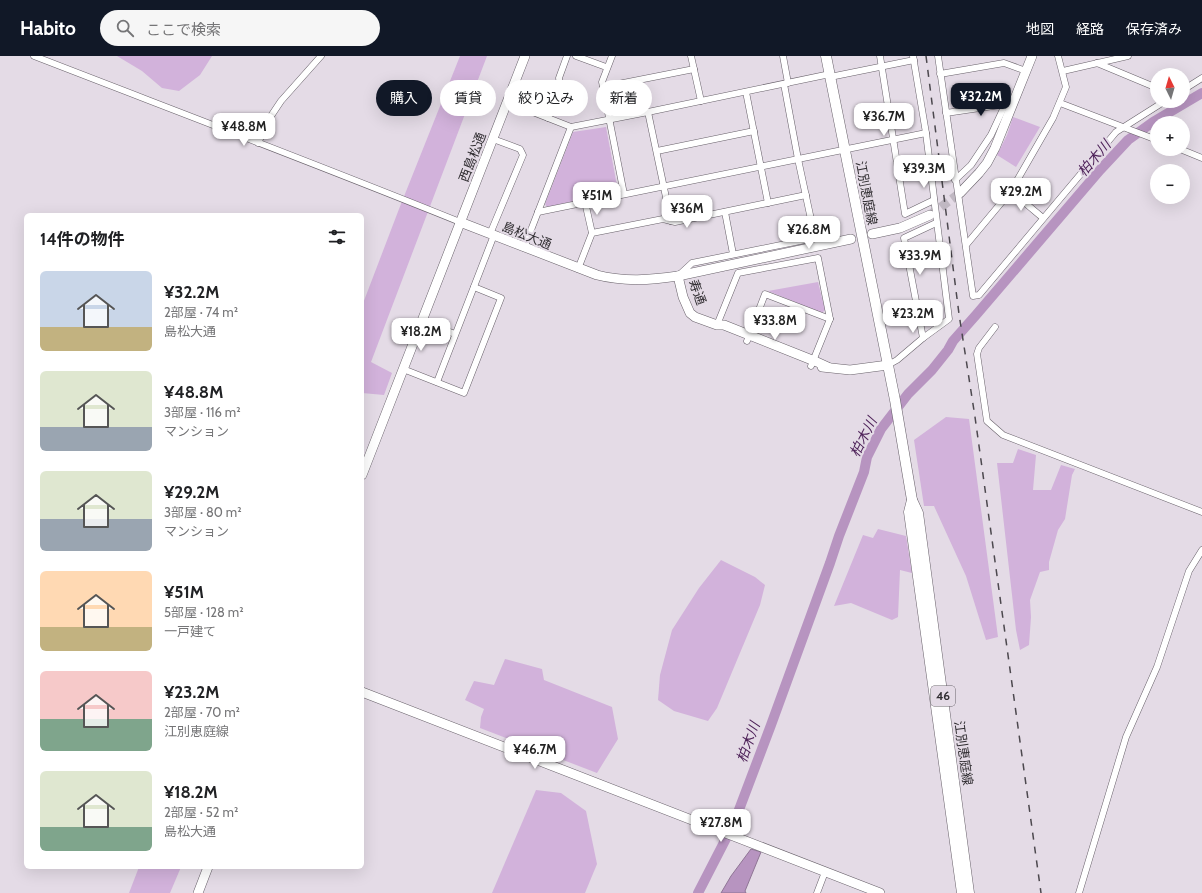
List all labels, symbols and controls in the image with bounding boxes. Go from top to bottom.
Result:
search box [100,10,380,46]
text: Habito [20,17,76,40]
icon: search [114,17,136,39]
text: 地図 [1026,20,1054,38]
text: 経路 [1076,20,1104,38]
text: 保存済み [1126,20,1182,38]
text: ここで検索 [146,21,221,39]
north arrow [1150,68,1190,108]
map controls [1150,68,1190,204]
chip: 購入 [376,80,432,116]
chip: 賃貸 [440,80,496,116]
chip: 絞り込み [504,80,588,116]
chip: 新着 [596,80,652,116]
pin: ¥32.2M [948,83,1014,117]
text: ¥32.2M [960,88,1002,104]
pin: ¥36.7M [851,103,917,137]
text: ¥36.7M [863,108,905,124]
pin: ¥48.8M [211,113,277,147]
button: + [1150,116,1190,156]
text: ¥48.8M [221,118,267,134]
street label: 西島松通 [455,130,489,184]
water label: 柏木川 [1073,135,1116,180]
pin: ¥39.3M [891,155,957,189]
street label: 江別恵庭線 [853,160,881,226]
text: ¥39.3M [903,160,945,176]
button: − [1150,164,1190,204]
pin: ¥29.2M [988,178,1054,212]
pin: ¥51M [573,182,621,216]
text: ¥29.2M [1000,183,1042,199]
text: ¥51M [582,187,612,203]
pin: ¥36M [663,195,711,229]
text: ¥36M [671,200,704,216]
pin: ¥26.8M [776,216,842,250]
street label: 島松大通 [500,218,554,252]
text: ¥26.8M [787,221,831,237]
icon: filters [326,226,348,248]
text: 14件の物件 [40,229,125,249]
pin: ¥33.9M [887,242,953,276]
text: ¥33.9M [899,247,941,263]
street label: 寿通 [686,277,710,307]
text: ¥32.2M [164,282,219,302]
icon: home [72,287,120,335]
pin: ¥23.2M [880,300,946,334]
text: 2部屋 · 74 m² [164,304,238,320]
text: ¥23.2M [892,305,934,321]
pin: ¥33.8M [742,307,808,341]
text: ¥33.8M [753,312,797,328]
pin: ¥18.2M [388,318,454,352]
text: 島松大通 [164,323,216,339]
text: ¥18.2M [400,323,442,339]
text: ¥48.8M [164,382,223,402]
icon: home [72,387,120,435]
text: 3部屋 · 116 m² [164,404,240,420]
water label: 柏木川 [845,412,881,460]
text: マンション [164,423,229,439]
text: ¥29.2M [164,482,219,502]
icon: home [72,487,120,535]
text: 3部屋 · 80 m² [164,504,242,520]
text: マンション [164,523,229,539]
text: ¥51M [164,582,204,602]
icon: home [72,587,120,635]
text: 5部屋 · 128 m² [164,604,244,620]
text: 一戸建て [164,623,216,639]
text: ¥23.2M [164,682,219,702]
road number: 46 [931,686,955,706]
icon: home [72,687,120,735]
text: 2部屋 · 70 m² [164,704,240,720]
water label: 柏木川 [732,717,764,765]
street label: 江別恵庭線 [952,720,976,786]
text: 江別恵庭線 [164,723,229,739]
pin: ¥46.7M [502,736,568,770]
text: ¥46.7M [513,741,557,757]
text: ¥18.2M [164,782,218,802]
icon: home [72,787,120,835]
text: 2部屋 · 52 m² [164,804,238,820]
pin: ¥27.8M [688,809,754,843]
text: ¥27.8M [700,814,742,830]
text: 島松大通 [164,823,216,839]

